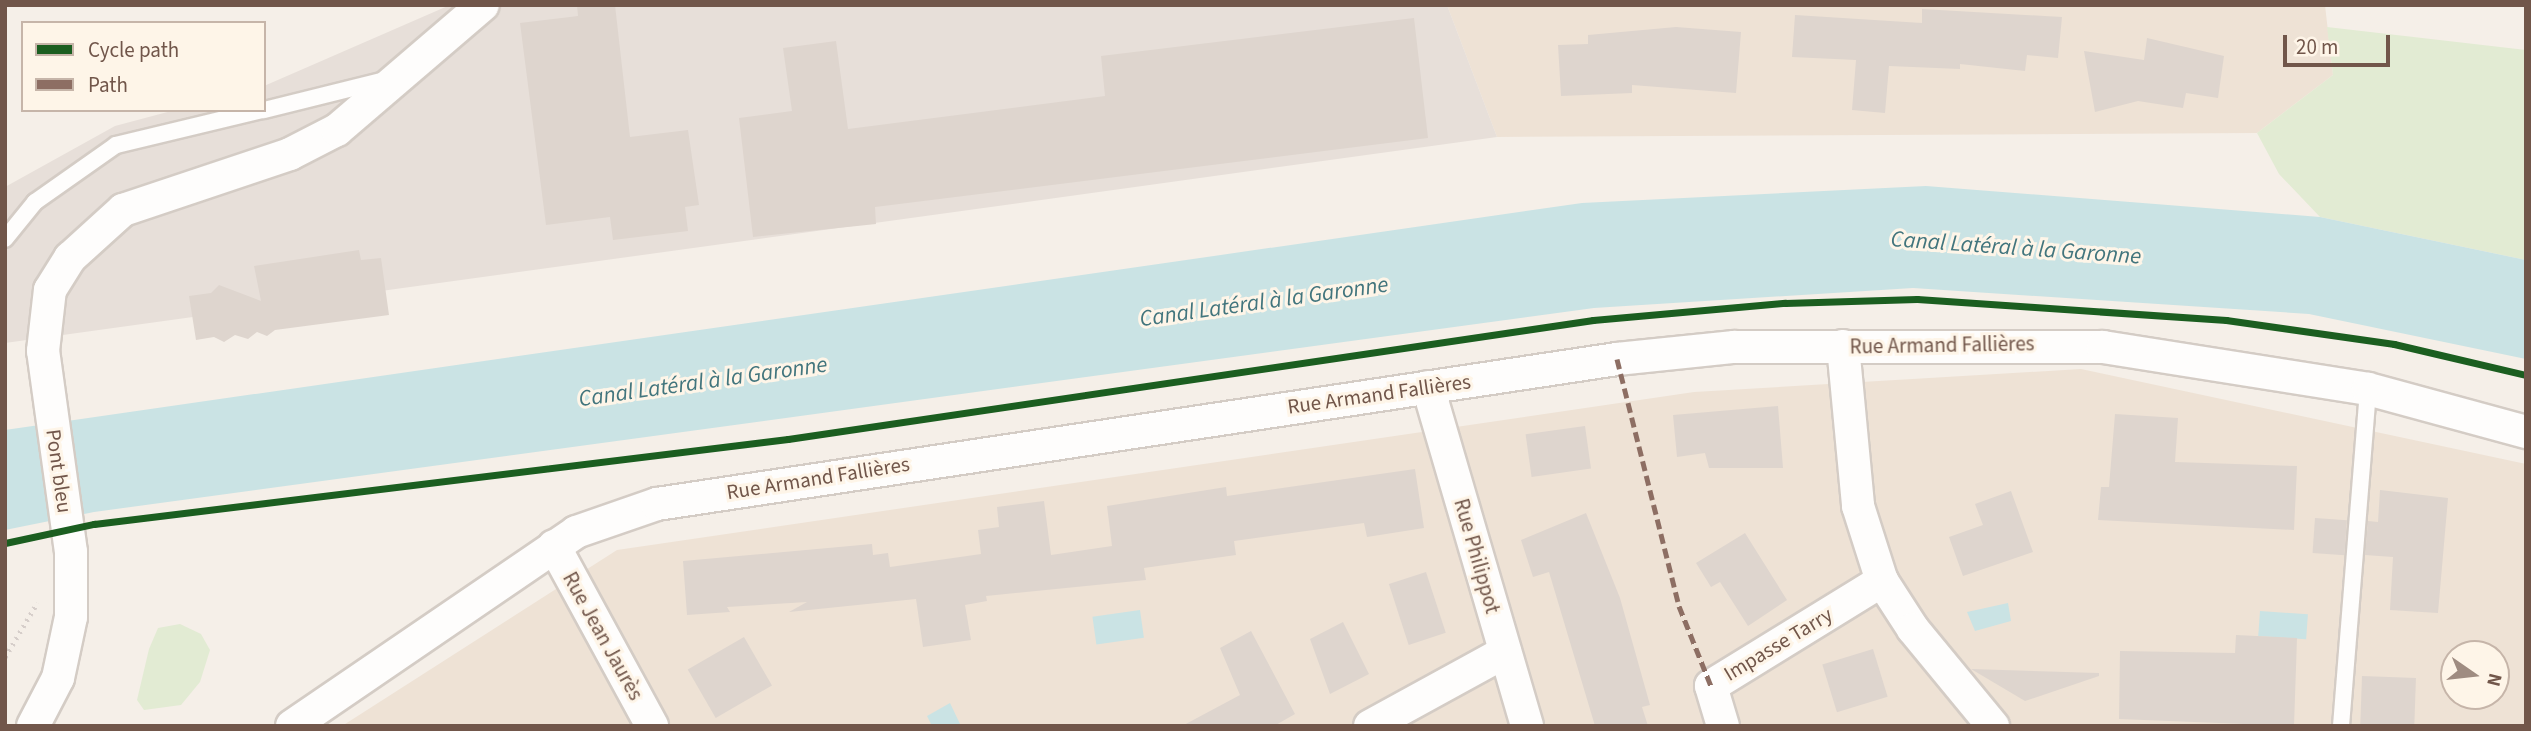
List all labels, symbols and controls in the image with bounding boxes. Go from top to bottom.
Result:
legend [21,21,266,112]
scale bar [2286,21,2393,65]
text: 20 m [2296,32,2338,62]
text: Cycle path [88,35,179,65]
text: Path [88,70,128,100]
water label: Canal Latéral à la Garonne [1890,225,2142,271]
water label: Canal Latéral à la Garonne [1138,271,1390,333]
street label: Rue Armand Fallières [1849,331,2035,359]
water label: Canal Latéral à la Garonne [577,351,829,413]
street label: Rue Armand Fallières [1286,369,1472,419]
street label: Pont bleu [41,427,77,515]
street label: Rue Armand Fallières [725,451,911,505]
street label: Rue Philippot [1449,496,1505,616]
street label: Rue Jean Jaurès [557,567,649,705]
street label: Impasse Tarry [1719,602,1837,686]
north arrow [2440,640,2510,710]
text: N [2479,670,2509,689]

